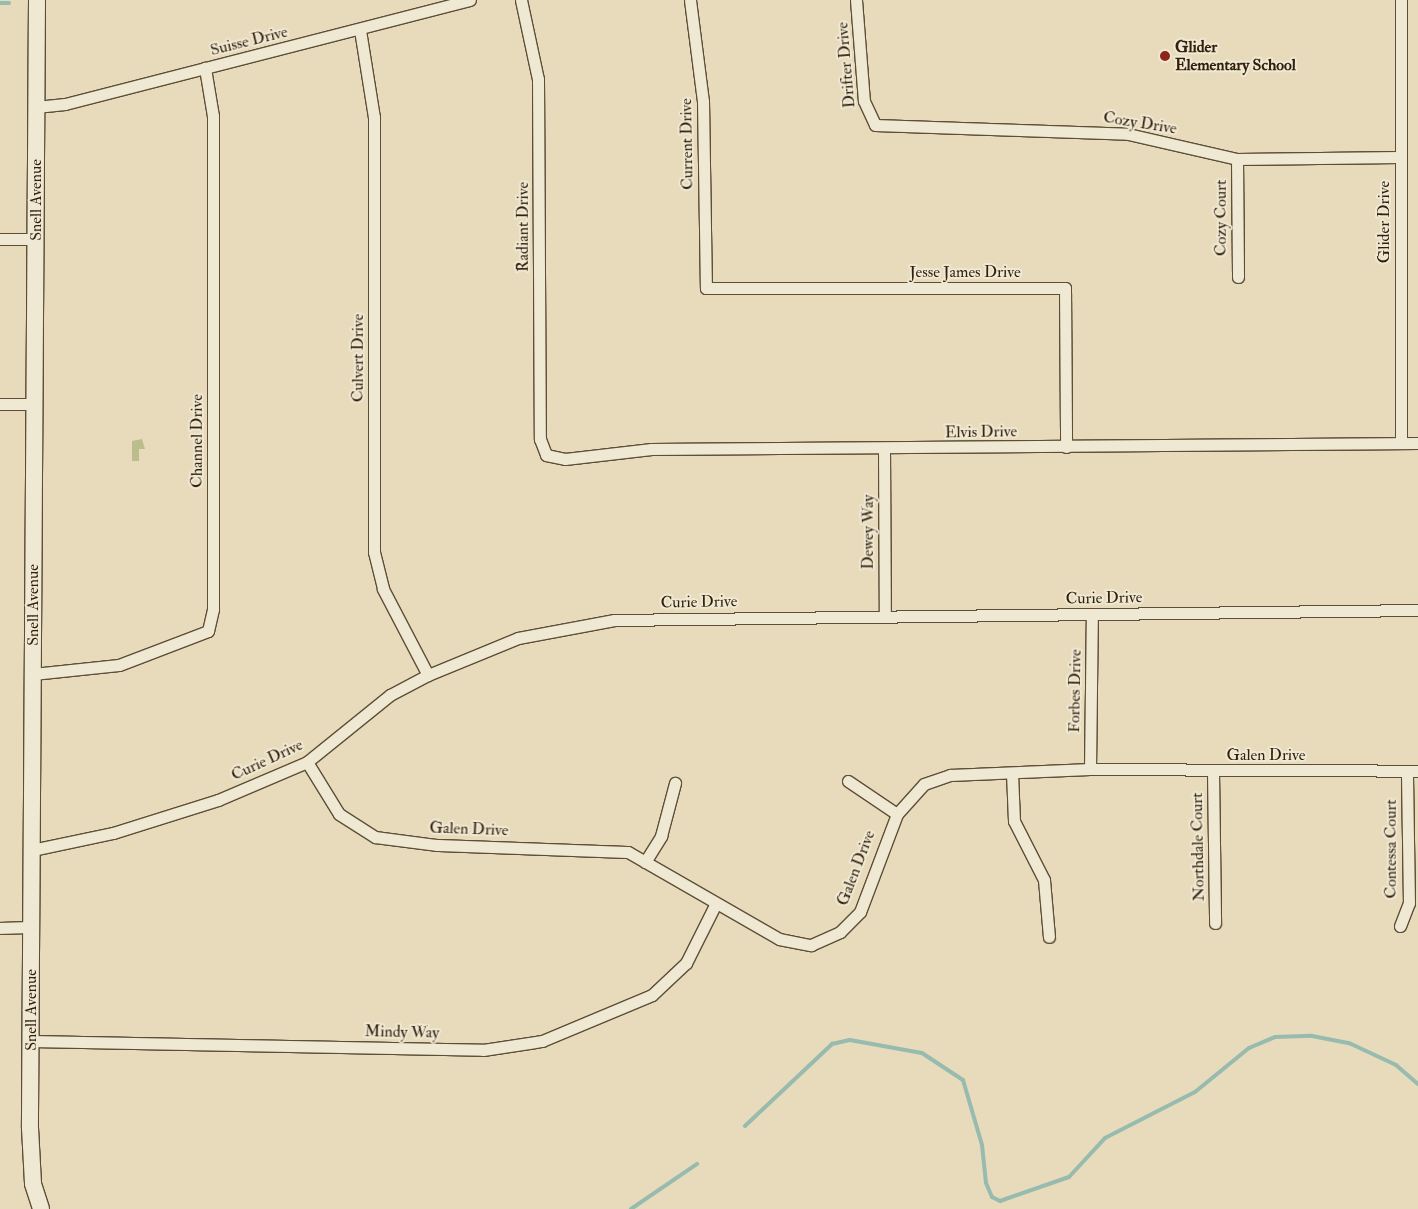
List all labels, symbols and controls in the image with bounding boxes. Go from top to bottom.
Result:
street label: Drifter Drive [833,21,859,109]
street label: Suisse Drive [208,22,290,60]
place label: Glider Elementary School [1175,37,1296,75]
marker: Glider Elementary School [1159,50,1171,62]
street label: Current Drive [677,98,697,190]
street label: Cozy Drive [1102,108,1178,138]
street label: Snell Avenue [26,159,46,241]
street label: Cozy Court [1211,180,1231,256]
street label: Glider Drive [1374,181,1394,263]
street label: Radiant Drive [513,182,533,272]
street label: Jesse James Drive [909,262,1021,282]
street label: Culvert Drive [348,314,368,402]
street label: Channel Drive [187,394,207,488]
street label: Elvis Drive [945,422,1017,442]
street label: Dewey Way [858,495,878,569]
street label: Snell Avenue [23,564,43,646]
street label: Curie Drive [1065,588,1143,608]
street label: Curie Drive [660,592,738,612]
street label: Forbes Drive [1065,649,1085,733]
street label: Curie Drive [228,735,306,785]
street label: Galen Drive [1226,745,1305,765]
street label: Northdale Court [1187,793,1209,901]
street label: Contessa Court [1381,799,1401,899]
street label: Galen Drive [429,818,509,840]
street label: Galen Drive [833,828,879,908]
street label: Snell Avenue [21,969,41,1051]
street label: Mindy Way [365,1022,439,1042]

